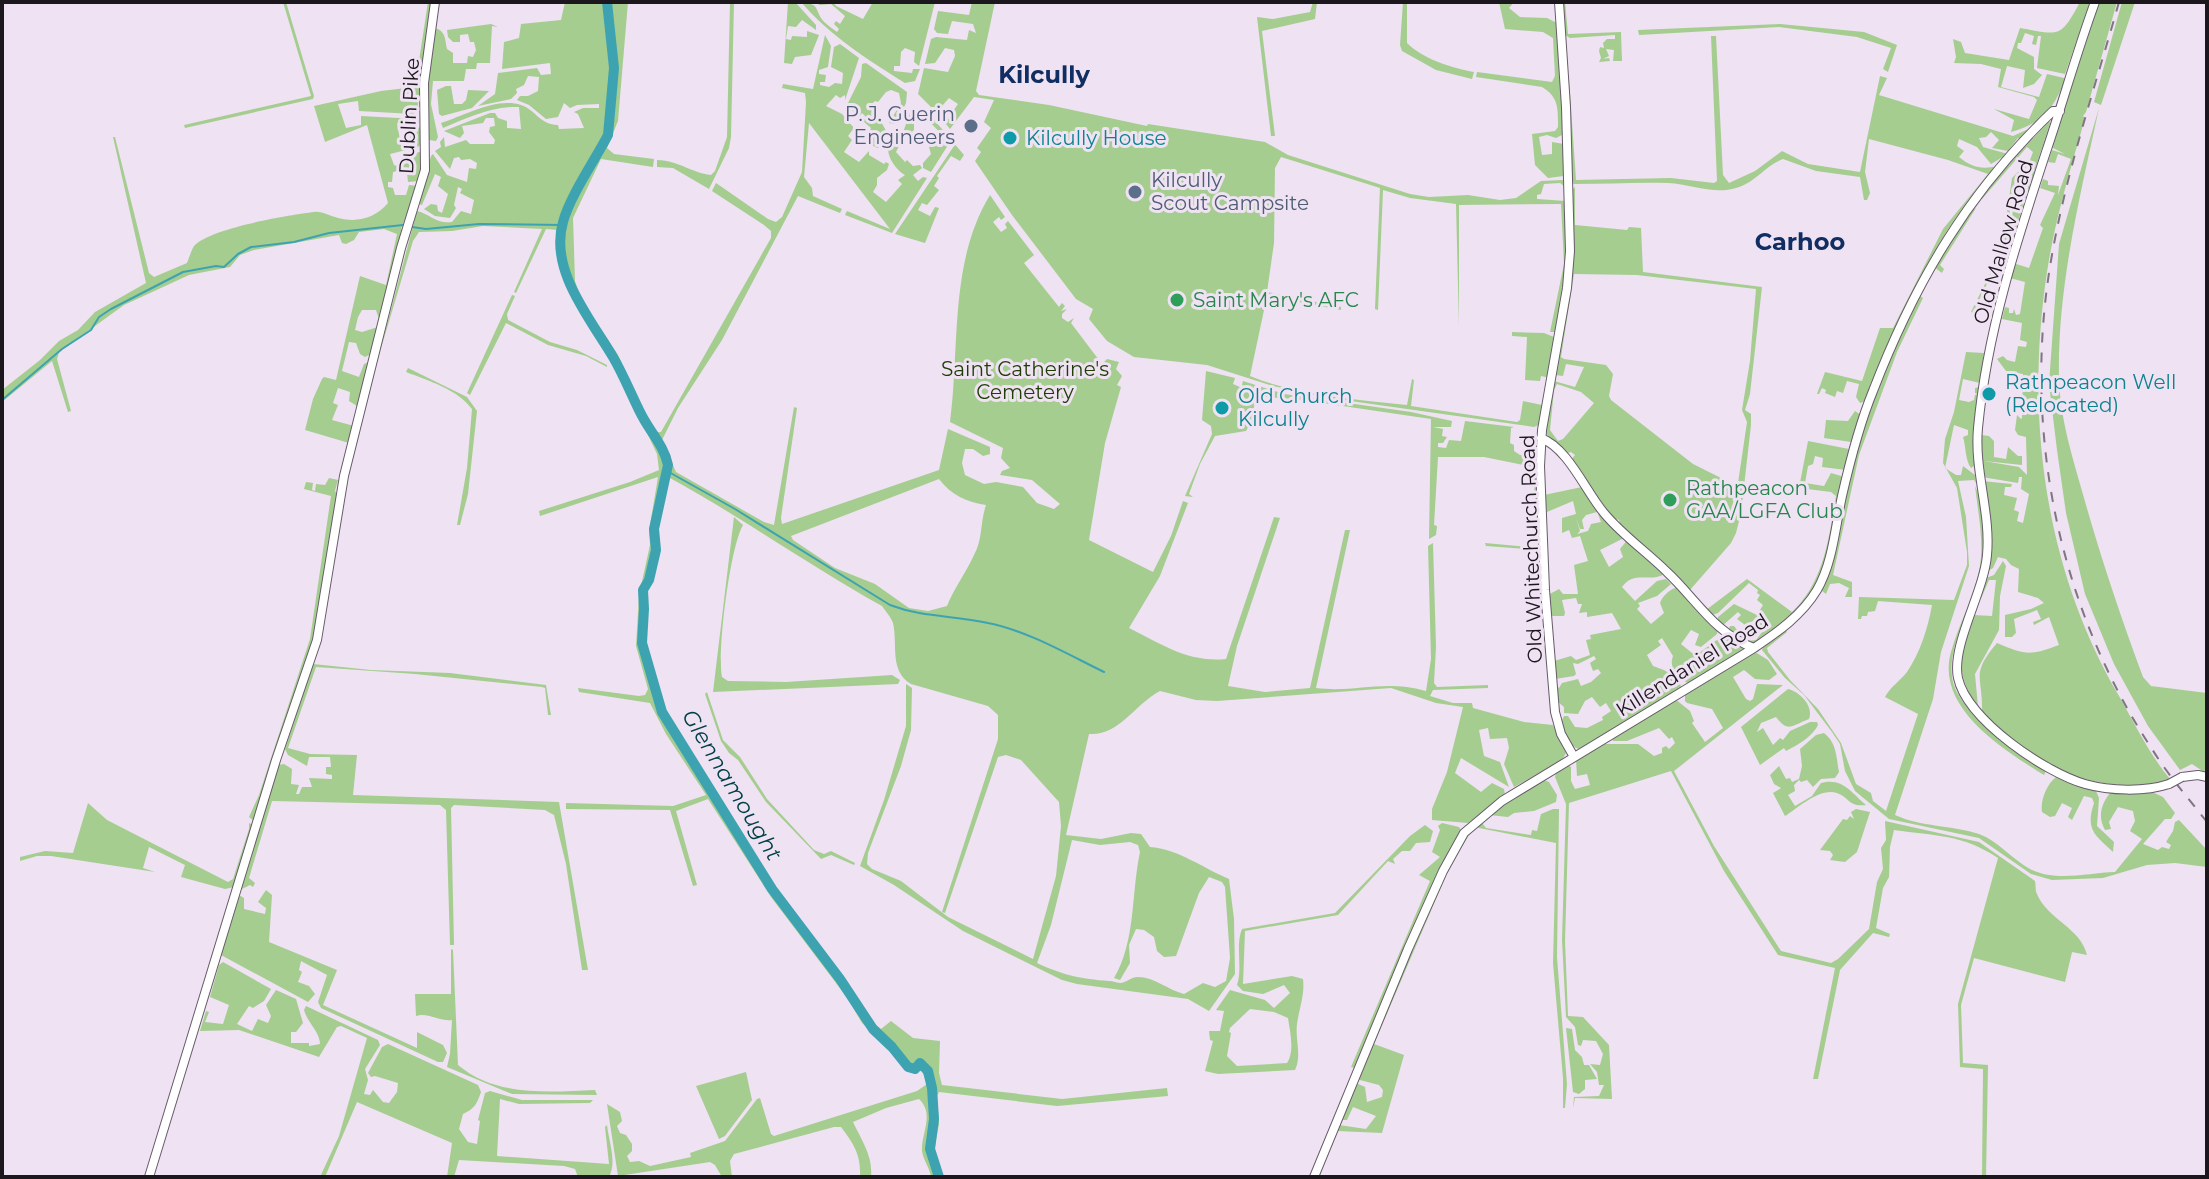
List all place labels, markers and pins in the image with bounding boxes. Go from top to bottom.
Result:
place label: P. J. Guerin Engineers [845,102,955,149]
marker: P. J. Guerin Engineers [962,117,980,135]
place label: Kilcully House [1026,126,1167,150]
marker: Kilcully House [1001,129,1019,147]
place label: Kilcully Scout Campsite [1151,168,1309,215]
marker: Kilcully Scout Campsite [1126,183,1144,201]
place label: Saint Mary's AFC [1193,288,1359,312]
marker: Saint Mary's AFC [1168,291,1186,309]
place label: Rathpeacon Well (Relocated) [2005,370,2176,417]
place label: Old Church Kilcully [1238,384,1353,431]
marker: Rathpeacon Well (Relocated) [1980,385,1998,403]
marker: Old Church Kilcully [1213,399,1231,417]
place label: Rathpeacon GAA/LGFA Club [1686,476,1843,523]
marker: Rathpeacon GAA/LGFA Club [1661,491,1679,509]

